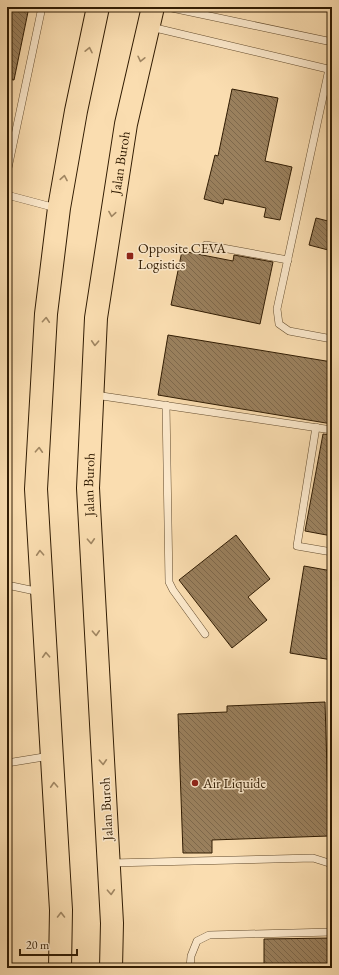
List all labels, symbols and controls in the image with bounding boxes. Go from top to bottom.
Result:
one-way arrow [85,47,93,53]
one-way arrow [137,55,146,62]
street label: Jalan Buroh [106,130,134,197]
one-way arrow [59,174,68,181]
one-way arrow [108,211,117,217]
place label: Opposite CEVA Logistics [138,239,226,273]
marker: Opposite CEVA Logistics [125,251,135,261]
one-way arrow [42,317,50,323]
one-way arrow [90,340,99,346]
one-way arrow [34,447,43,453]
street label: Jalan Buroh [79,452,99,518]
one-way arrow [86,538,95,544]
one-way arrow [36,550,45,556]
one-way arrow [92,630,100,636]
one-way arrow [42,652,51,658]
one-way arrow [99,759,108,765]
place label: Air Liquide [202,774,266,792]
street label: Jalan Buroh [95,777,117,842]
marker: Air Liquide [190,778,200,788]
one-way arrow [49,782,58,788]
one-way arrow [106,889,115,895]
one-way arrow [57,912,65,918]
scale bar [20,931,77,957]
text: 20 m [26,937,50,953]

